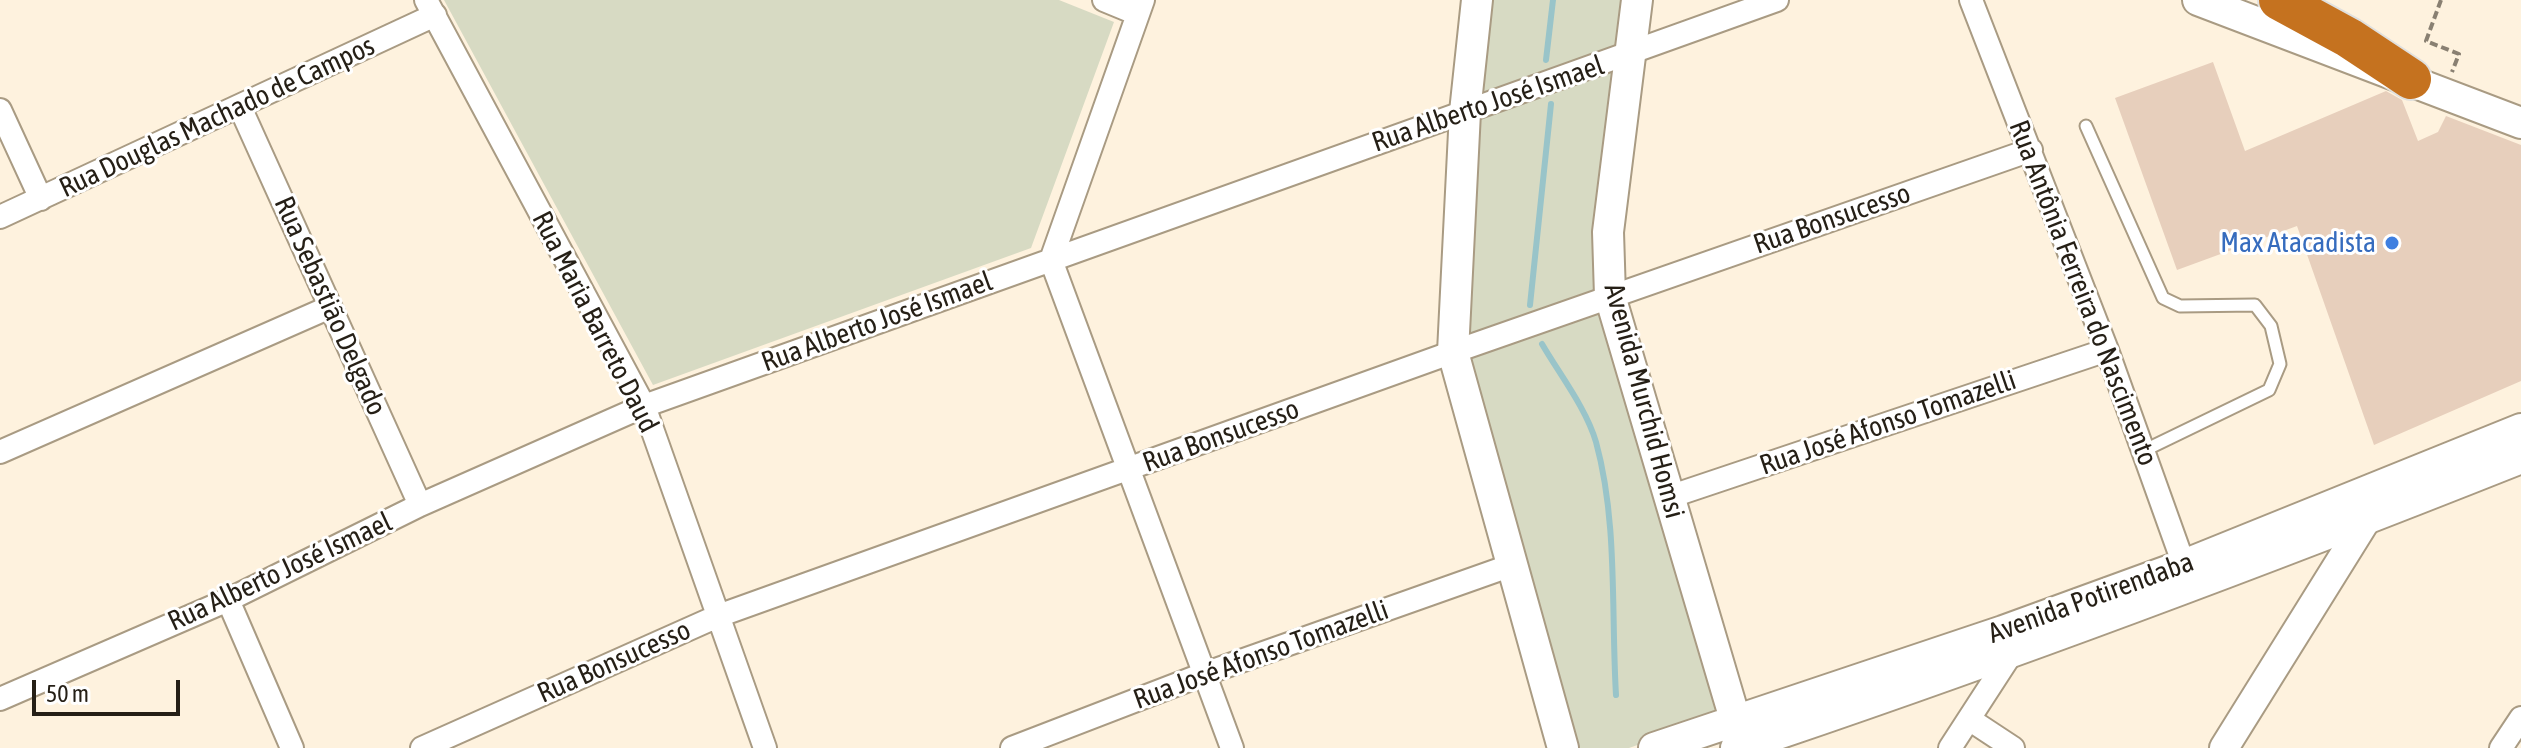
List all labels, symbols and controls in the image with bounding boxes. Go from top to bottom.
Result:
street label: Rua Douglas Machado de Campos [54,29,380,205]
street label: Rua Alberto José Ismael [1368,49,1608,159]
street label: Rua Antônia Ferreira do Nascimento [2002,116,2164,470]
street label: Rua Bonsucesso [1749,176,1915,262]
street label: Rua Sebastião Delgado [267,191,393,421]
street label: Rua Maria Barreto Daud [525,206,665,438]
place label: Max Atacadista [2220,226,2376,260]
marker: Max Atacadista [2383,234,2401,252]
street label: Rua Alberto José Ismael [757,265,997,379]
street label: Avenida Murchid Homsi [1596,280,1692,522]
street label: Rua José Afonso Tomazelli [1755,363,2021,483]
street label: Rua Bonsucesso [1138,392,1304,480]
street label: Rua Alberto José Ismael [163,505,397,639]
street label: Avenida Potirendaba [1984,545,2198,651]
street label: Rua José Afonso Tomazelli [1129,593,1393,717]
street label: Rua Bonsucesso [532,613,696,711]
scale bar [36,664,184,714]
text: 50 m [46,680,89,707]

